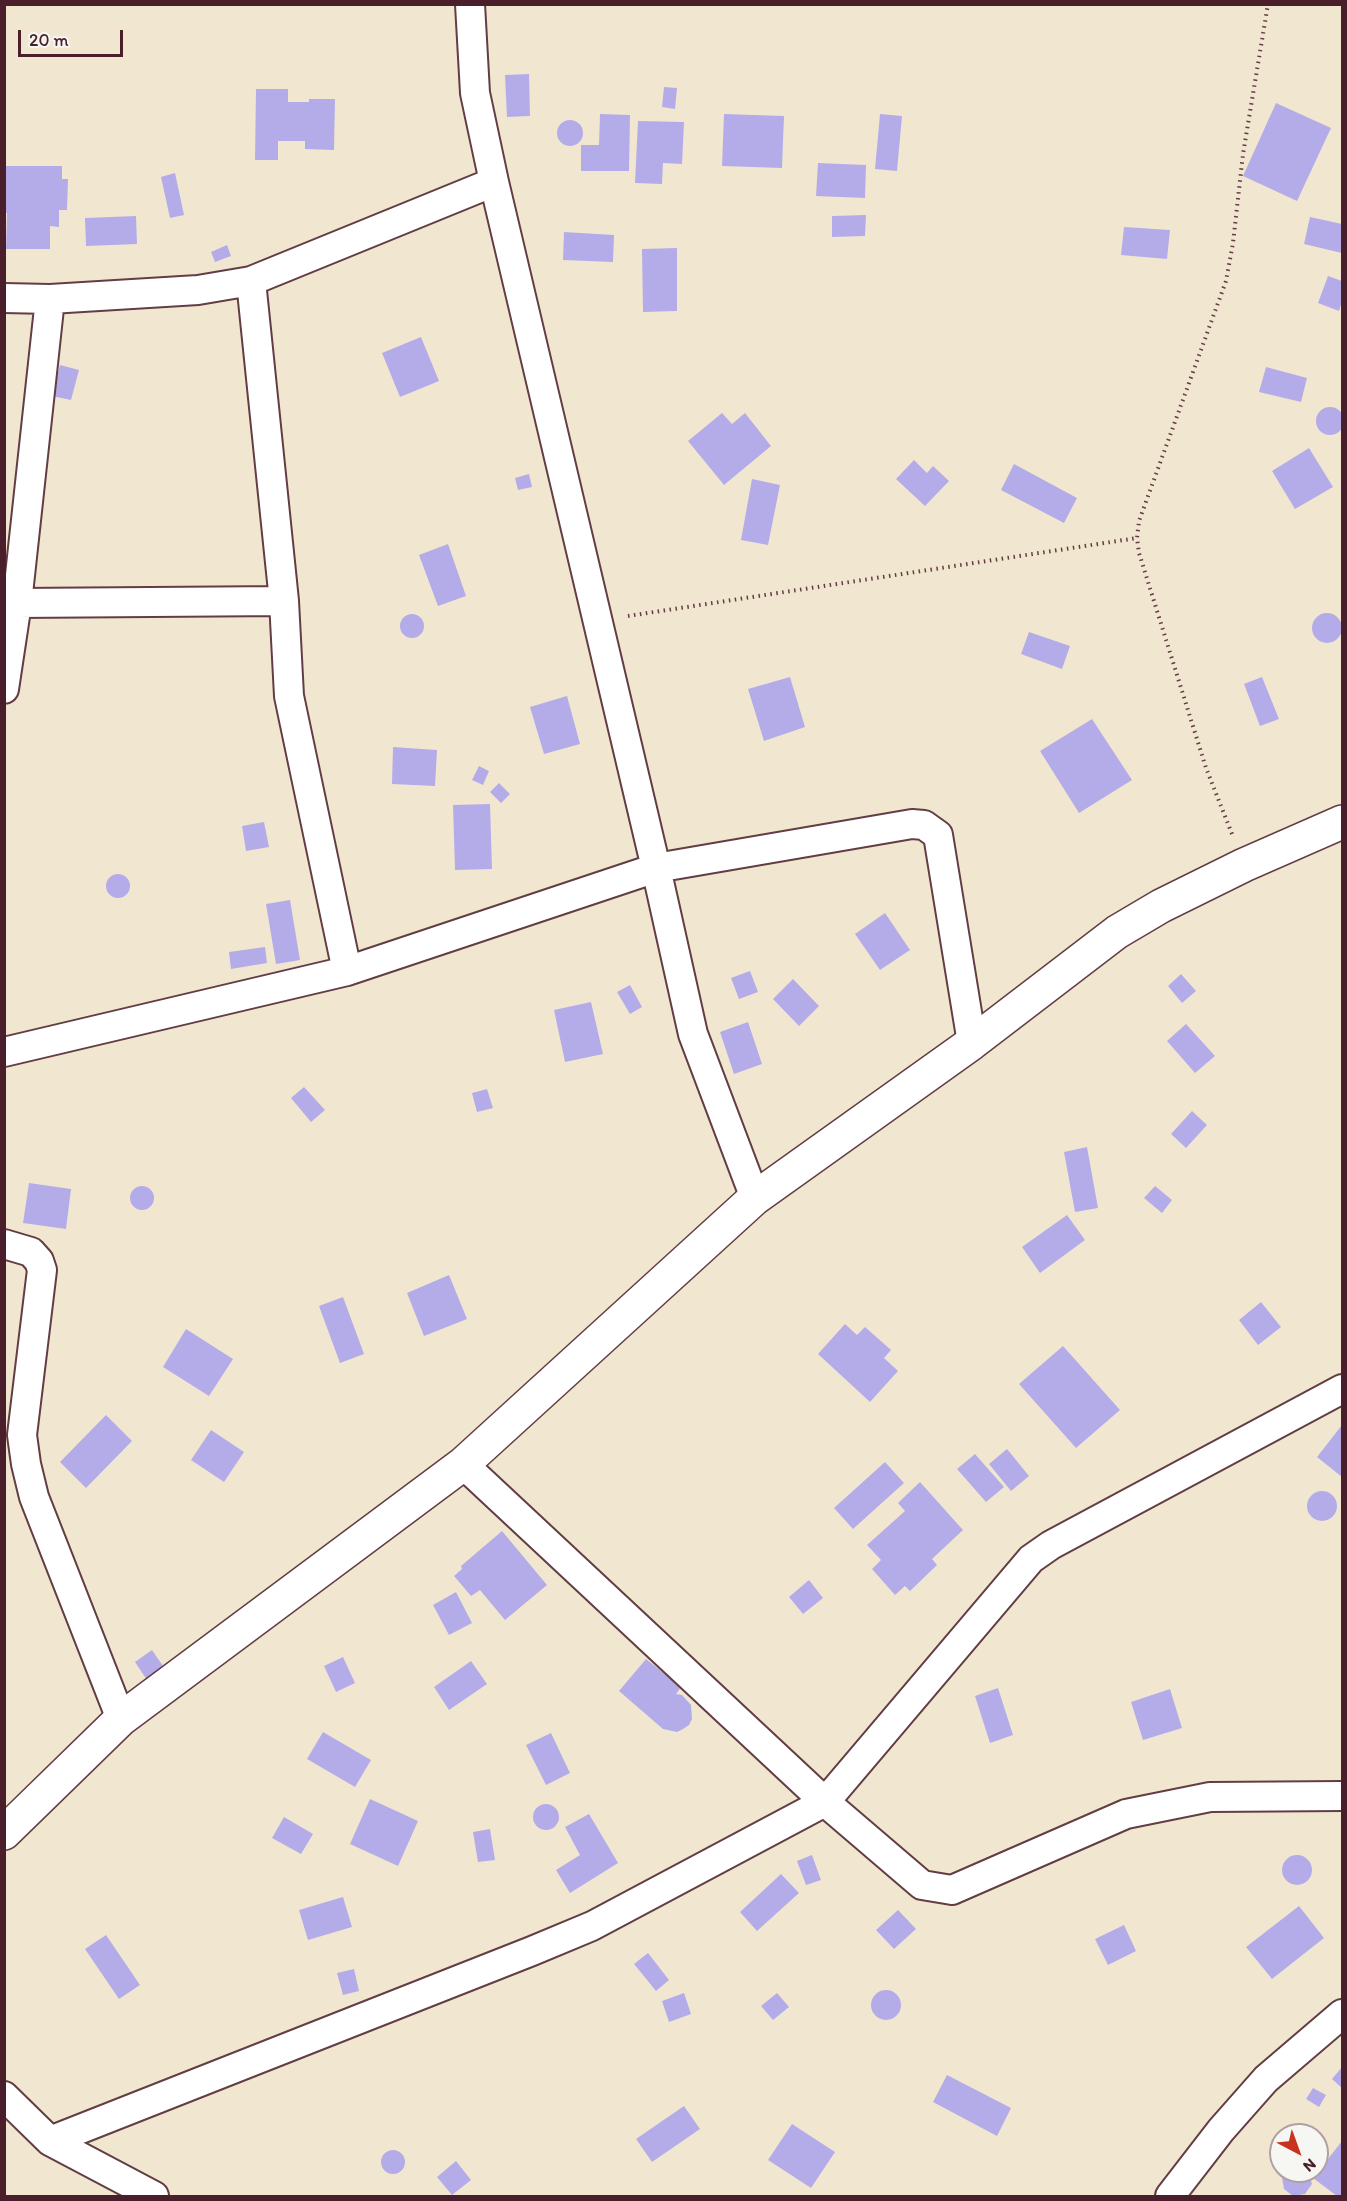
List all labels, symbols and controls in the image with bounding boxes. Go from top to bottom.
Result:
scale bar [21,18,126,56]
text: 20 m [29,29,69,51]
north arrow [1269,2123,1329,2183]
text: N [1300,2155,1320,2176]

